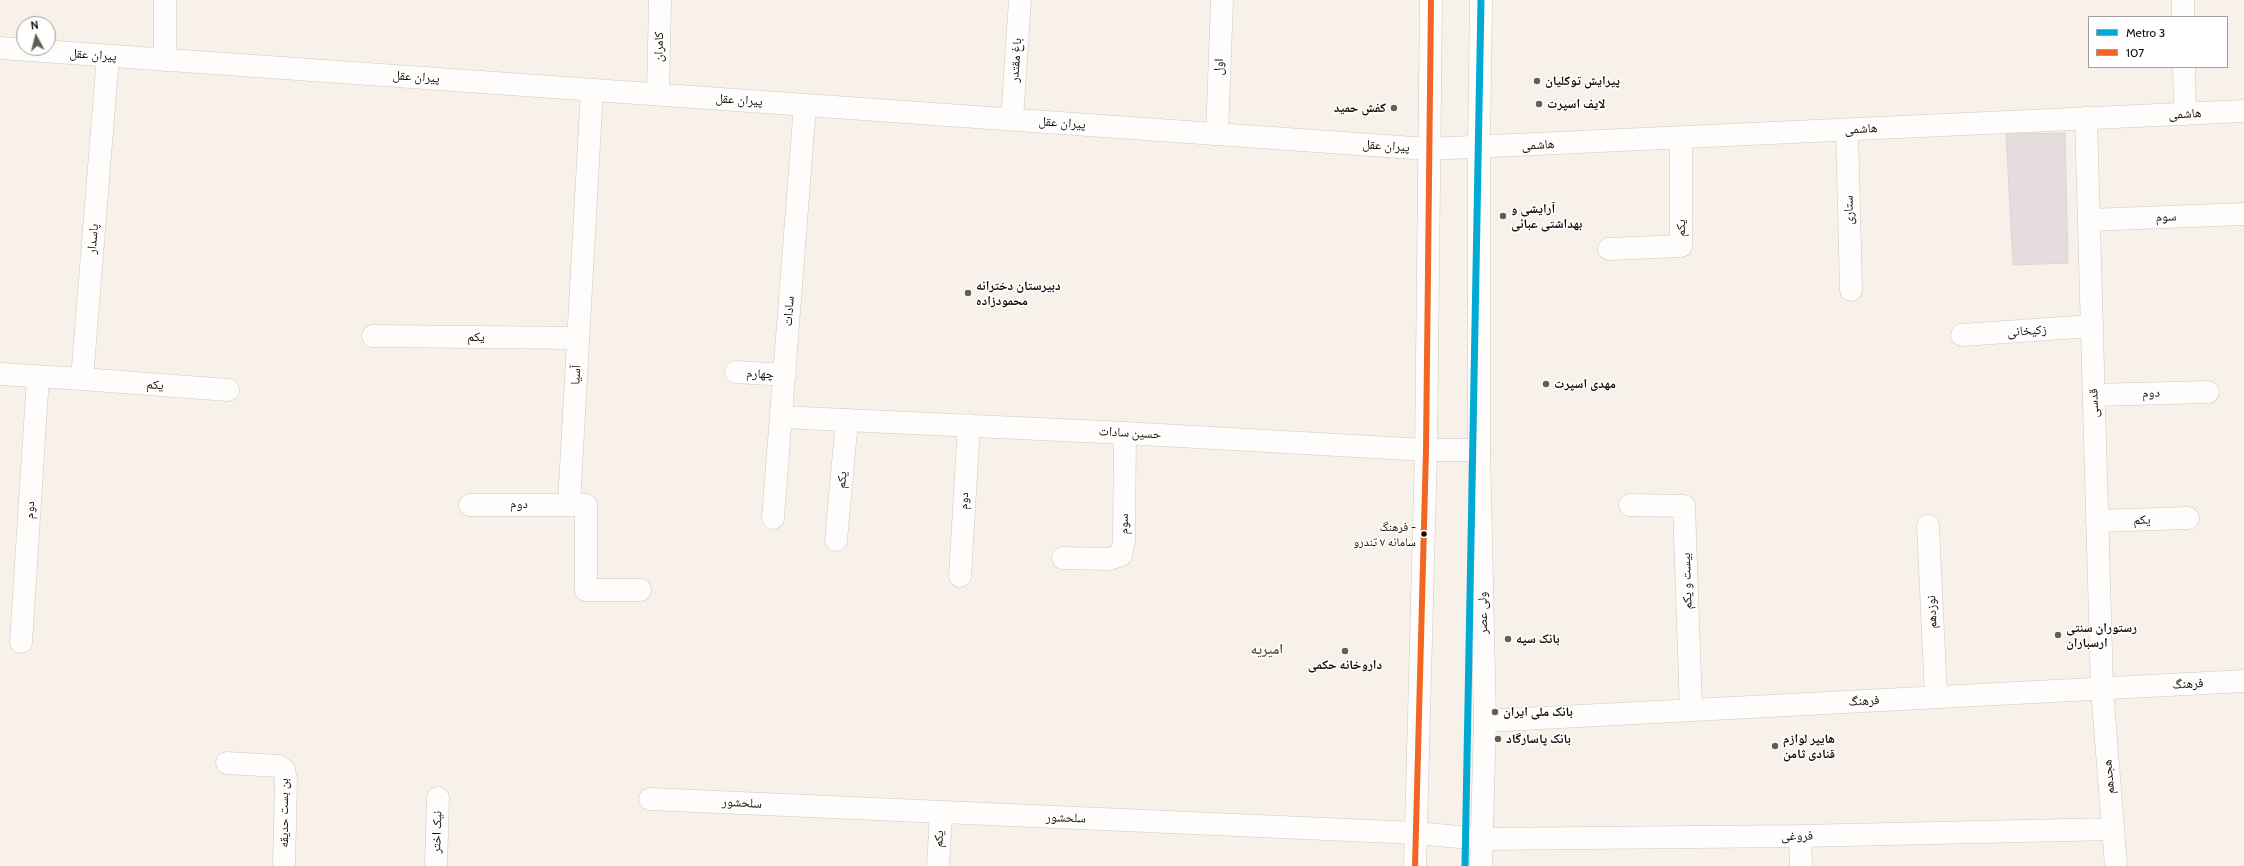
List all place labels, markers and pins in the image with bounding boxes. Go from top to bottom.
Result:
place label: پیرایش توکلیان [1545,73,1620,89]
marker: پیرایش توکلیان [1532,76,1542,86]
place label: لایف اسپرت [1547,96,1605,112]
marker: لایف اسپرت [1534,99,1544,109]
place label: کفش حمید [1334,100,1386,116]
marker: کفش حمید [1389,103,1399,113]
place label: آرایشی و بهداشتی عبائی [1511,201,1582,232]
marker: آرایشی و بهداشتی عبائی [1498,211,1508,221]
place label: دبیرستان دخترانه محمودزاده [976,278,1061,309]
marker: دبیرستان دخترانه محمودزاده [963,288,973,298]
place label: مهدی اسپرت [1554,376,1616,392]
marker: مهدی اسپرت [1541,379,1551,389]
place label: فرهنگ - سامانه ۷ تندرو [1353,520,1416,548]
marker: فرهنگ - سامانه ۷ تندرو [1419,529,1429,539]
place label: رستوران سنتی ارسباران [2066,620,2137,651]
marker: رستوران سنتی ارسباران [2053,630,2063,640]
place label: بانک سپه [1516,631,1560,647]
marker: بانک سپه [1503,634,1513,644]
marker: داروخانه حکمی [1340,646,1350,656]
place label: داروخانه حکمی [1308,657,1382,673]
place label: بانک ملی ایران [1503,704,1573,720]
marker: بانک ملی ایران [1490,707,1500,717]
place label: بانک پاسارگاد [1506,731,1571,747]
place label: هایپر لوازم قنادی ثامن [1783,731,1835,762]
marker: بانک پاسارگاد [1493,734,1503,744]
marker: هایپر لوازم قنادی ثامن [1770,741,1780,751]

